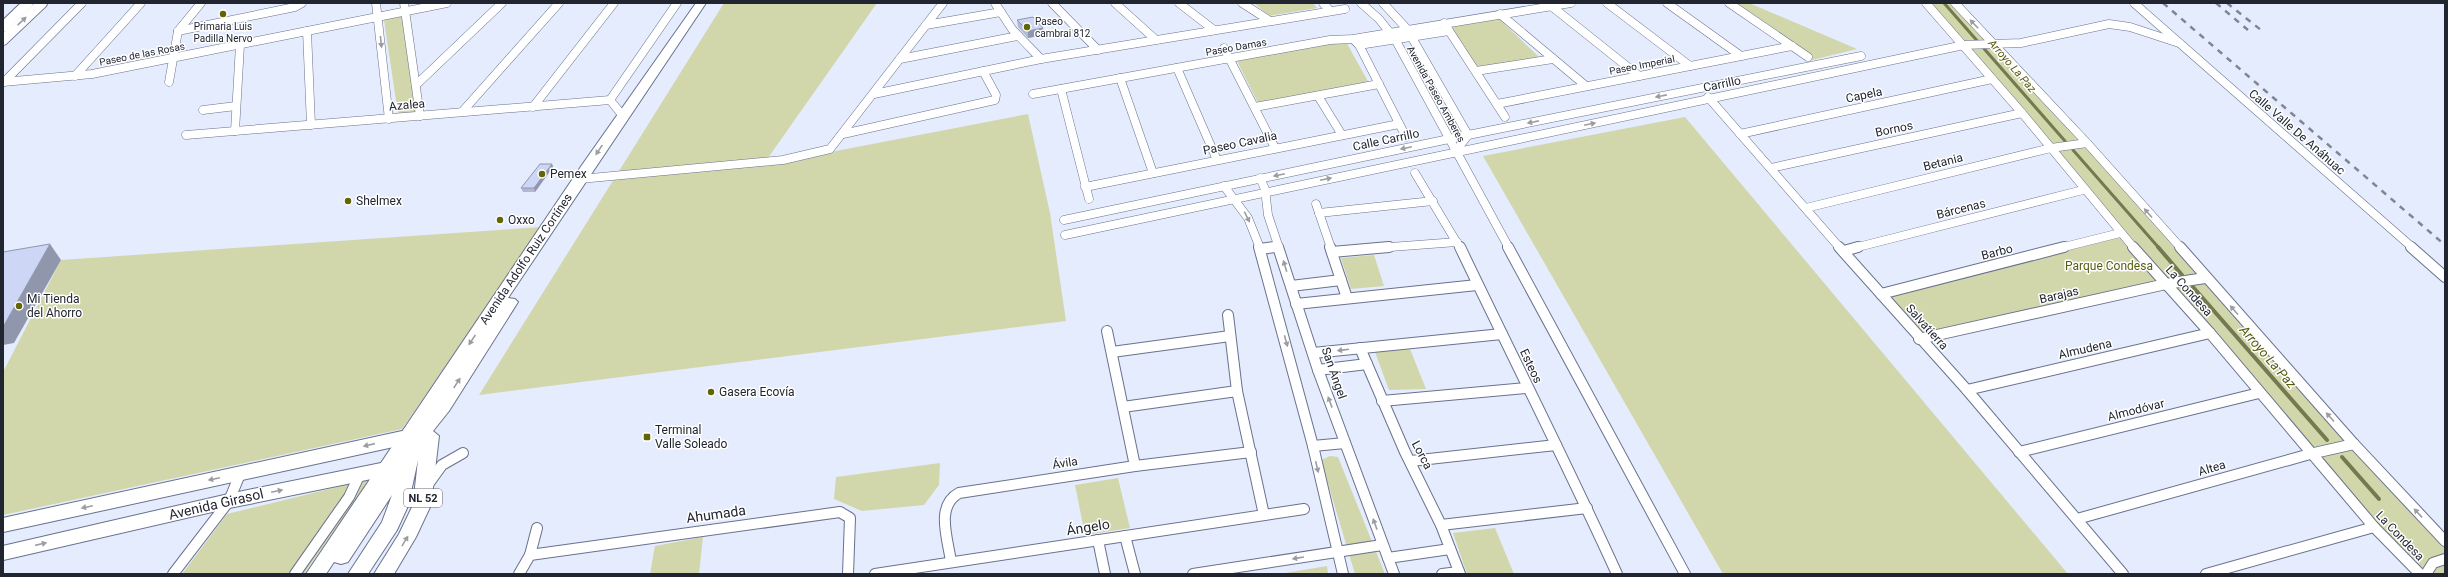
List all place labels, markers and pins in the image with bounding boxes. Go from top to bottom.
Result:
marker: Primaria Luis Padilla Nervo [218,9,228,19]
place label: Paseo cambrai 812 [1035,16,1091,39]
place label: Primaria Luis Padilla Nervo [194,21,253,44]
marker: Paseo cambrai 812 [1022,22,1032,32]
place label: Pemex [550,167,587,181]
marker: Pemex [537,169,547,179]
place label: Shelmex [356,194,402,208]
marker: Shelmex [343,196,353,206]
place label: Oxxo [508,213,535,227]
marker: Oxxo [495,215,505,225]
place label: Mi Tienda del Ahorro [27,292,82,320]
marker: Mi Tienda del Ahorro [14,301,24,311]
place label: Gasera Ecovía [719,385,795,399]
marker: Gasera Ecovía [706,387,716,397]
place label: Terminal Valle Soleado [655,423,728,451]
marker: Terminal Valle Soleado [642,432,652,442]

